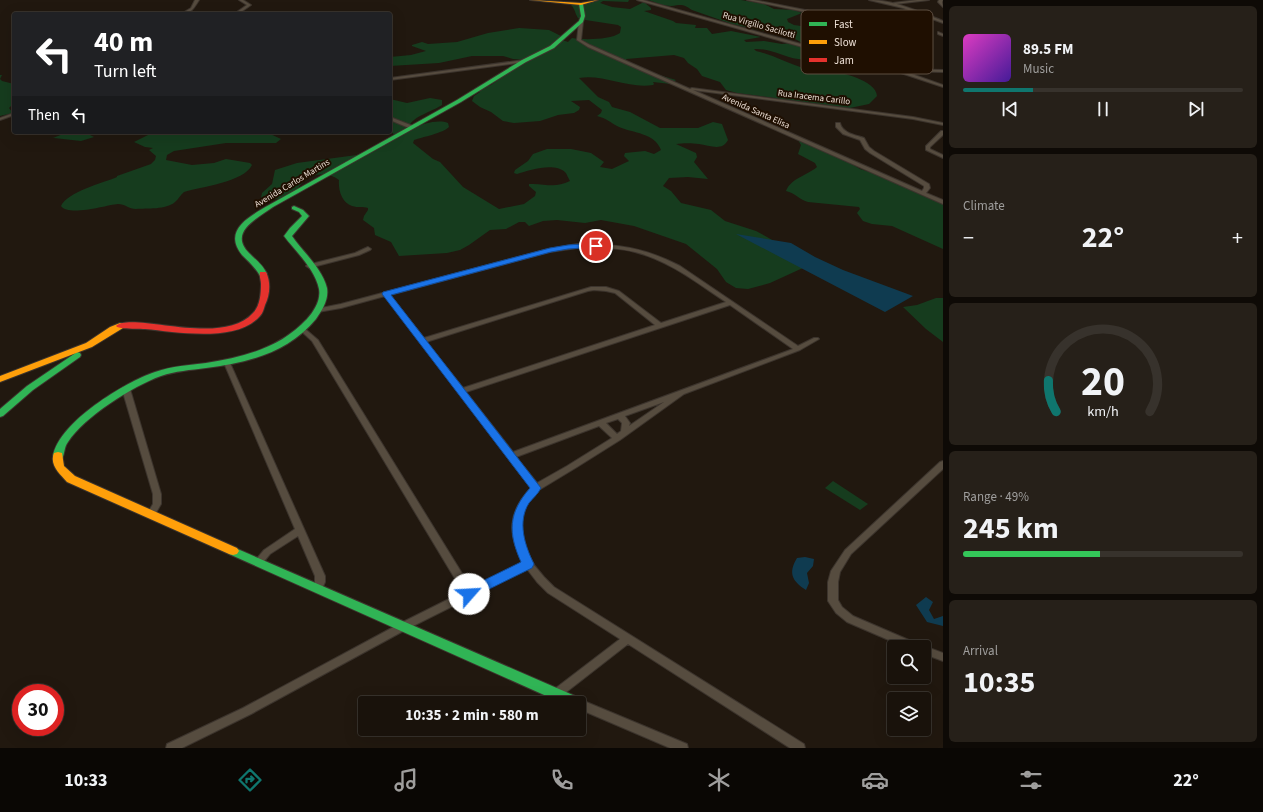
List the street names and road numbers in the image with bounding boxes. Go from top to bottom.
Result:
street label: Rua Virgílio Sacilotti [721,9,797,42]
street label: Rua Iracema Carillo [777,87,851,108]
street label: Avenida Santa Elisa [720,91,792,132]
street label: Avenida Carlos Martins [252,156,332,211]

